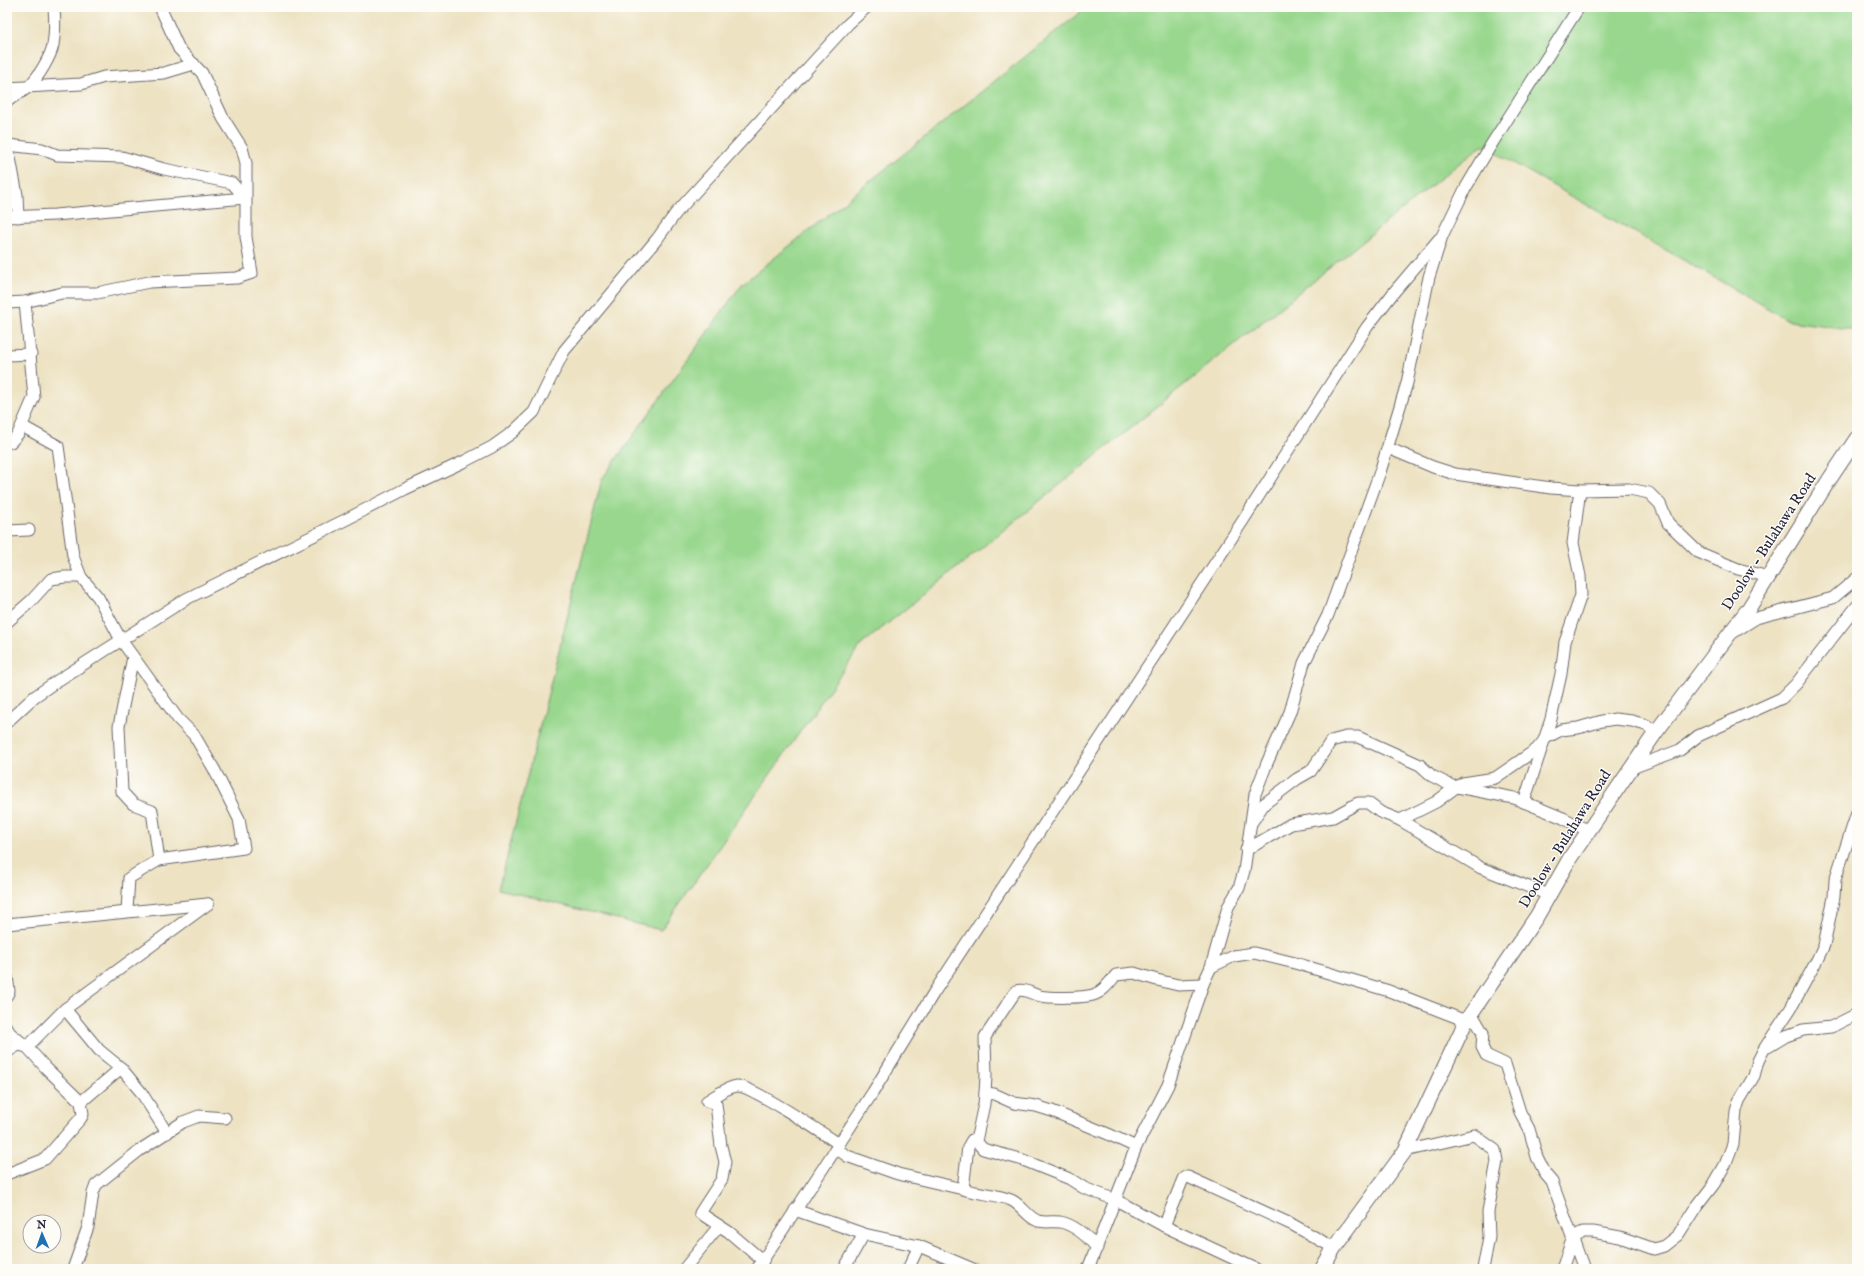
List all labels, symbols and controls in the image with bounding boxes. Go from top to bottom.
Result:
street label: Doolow - Bulahawa Road [1718,469,1821,614]
street label: Doolow - Bulahawa Road [1515,765,1616,912]
north arrow [22,1214,62,1254]
text: N [36,1218,47,1232]

